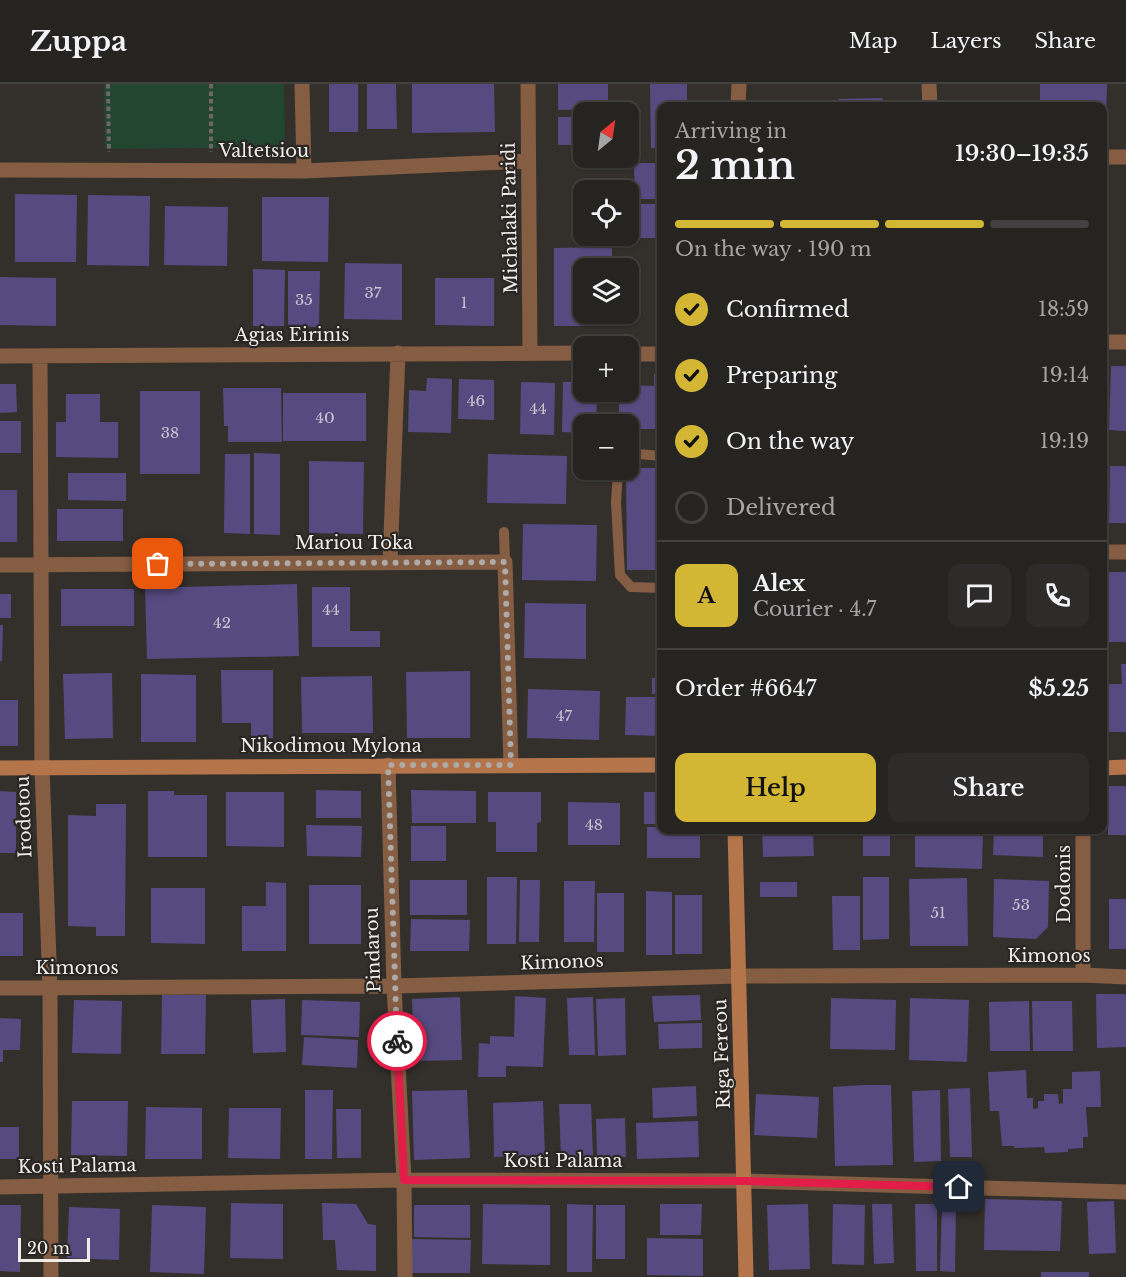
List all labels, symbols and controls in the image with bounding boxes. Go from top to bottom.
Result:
text: Zuppa [30,24,127,59]
text: Map [849,28,898,54]
text: Layers [931,28,1002,54]
text: Share [1035,28,1096,54]
north arrow [573,102,639,168]
map controls [573,102,639,480]
text: Arriving in [675,119,787,143]
street label: Valtetsiou [218,140,309,162]
text: 19:30–19:35 [955,140,1089,167]
text: 2 min [675,141,795,190]
street label: Michalaki Paridi [498,142,522,294]
button: locate [573,180,639,246]
text: On the way · 190 m [675,237,872,261]
button: layers [573,258,639,324]
house number: 37 [365,283,382,302]
house number: 35 [295,290,313,309]
house number: 1 [461,293,467,312]
icon: check [675,293,708,326]
text: Confirmed [726,296,849,323]
text: 18:59 [1038,297,1089,321]
street label: Agias Eirinis [234,324,349,346]
button: + [573,336,639,402]
icon: check [675,359,708,392]
text: Preparing [726,362,837,389]
text: 19:14 [1041,363,1089,387]
house number: 46 [467,391,485,410]
house number: 44 [529,399,547,418]
house number: 40 [315,408,335,427]
button: − [573,414,639,480]
house number: 38 [161,423,179,442]
icon: check [675,425,708,458]
text: On the way [726,428,854,455]
text: 19:19 [1040,429,1089,453]
text: Delivered [726,494,836,521]
street label: Mariou Toka [295,532,413,554]
pin [132,538,183,589]
icon: bag [141,547,174,580]
button: chat [948,564,1011,627]
button: phone [1026,564,1089,627]
text: Alex [753,570,806,597]
text: A [698,582,715,609]
text: Courier · 4.7 [753,597,876,621]
house number: 44 [322,600,340,619]
house number: 42 [213,613,231,632]
text: Order #6647 [675,675,817,702]
text: $5.25 [1029,675,1089,702]
house number: 47 [556,706,573,725]
street label: Nikodimou Mylona [240,735,422,757]
button: Help [675,753,876,822]
button: Share [888,753,1089,822]
street label: Irodotou [12,776,36,858]
house number: 48 [585,815,603,834]
street label: Dodonis [1053,845,1075,923]
house number: 53 [1012,895,1030,914]
house number: 51 [930,903,946,922]
street label: Pindarou [361,907,385,993]
street label: Kimonos [1007,945,1091,967]
street label: Kimonos [520,950,604,974]
street label: Kimonos [35,957,119,979]
street label: Riga Fereou [709,999,735,1109]
courier [367,1011,427,1071]
icon: bike [381,1025,414,1058]
street label: Kosti Palama [504,1150,622,1172]
street label: Kosti Palama [17,1154,137,1178]
pin [933,1161,984,1212]
icon: home [942,1170,975,1203]
scale bar [18,1235,90,1262]
text: 20 m [27,1238,70,1258]

